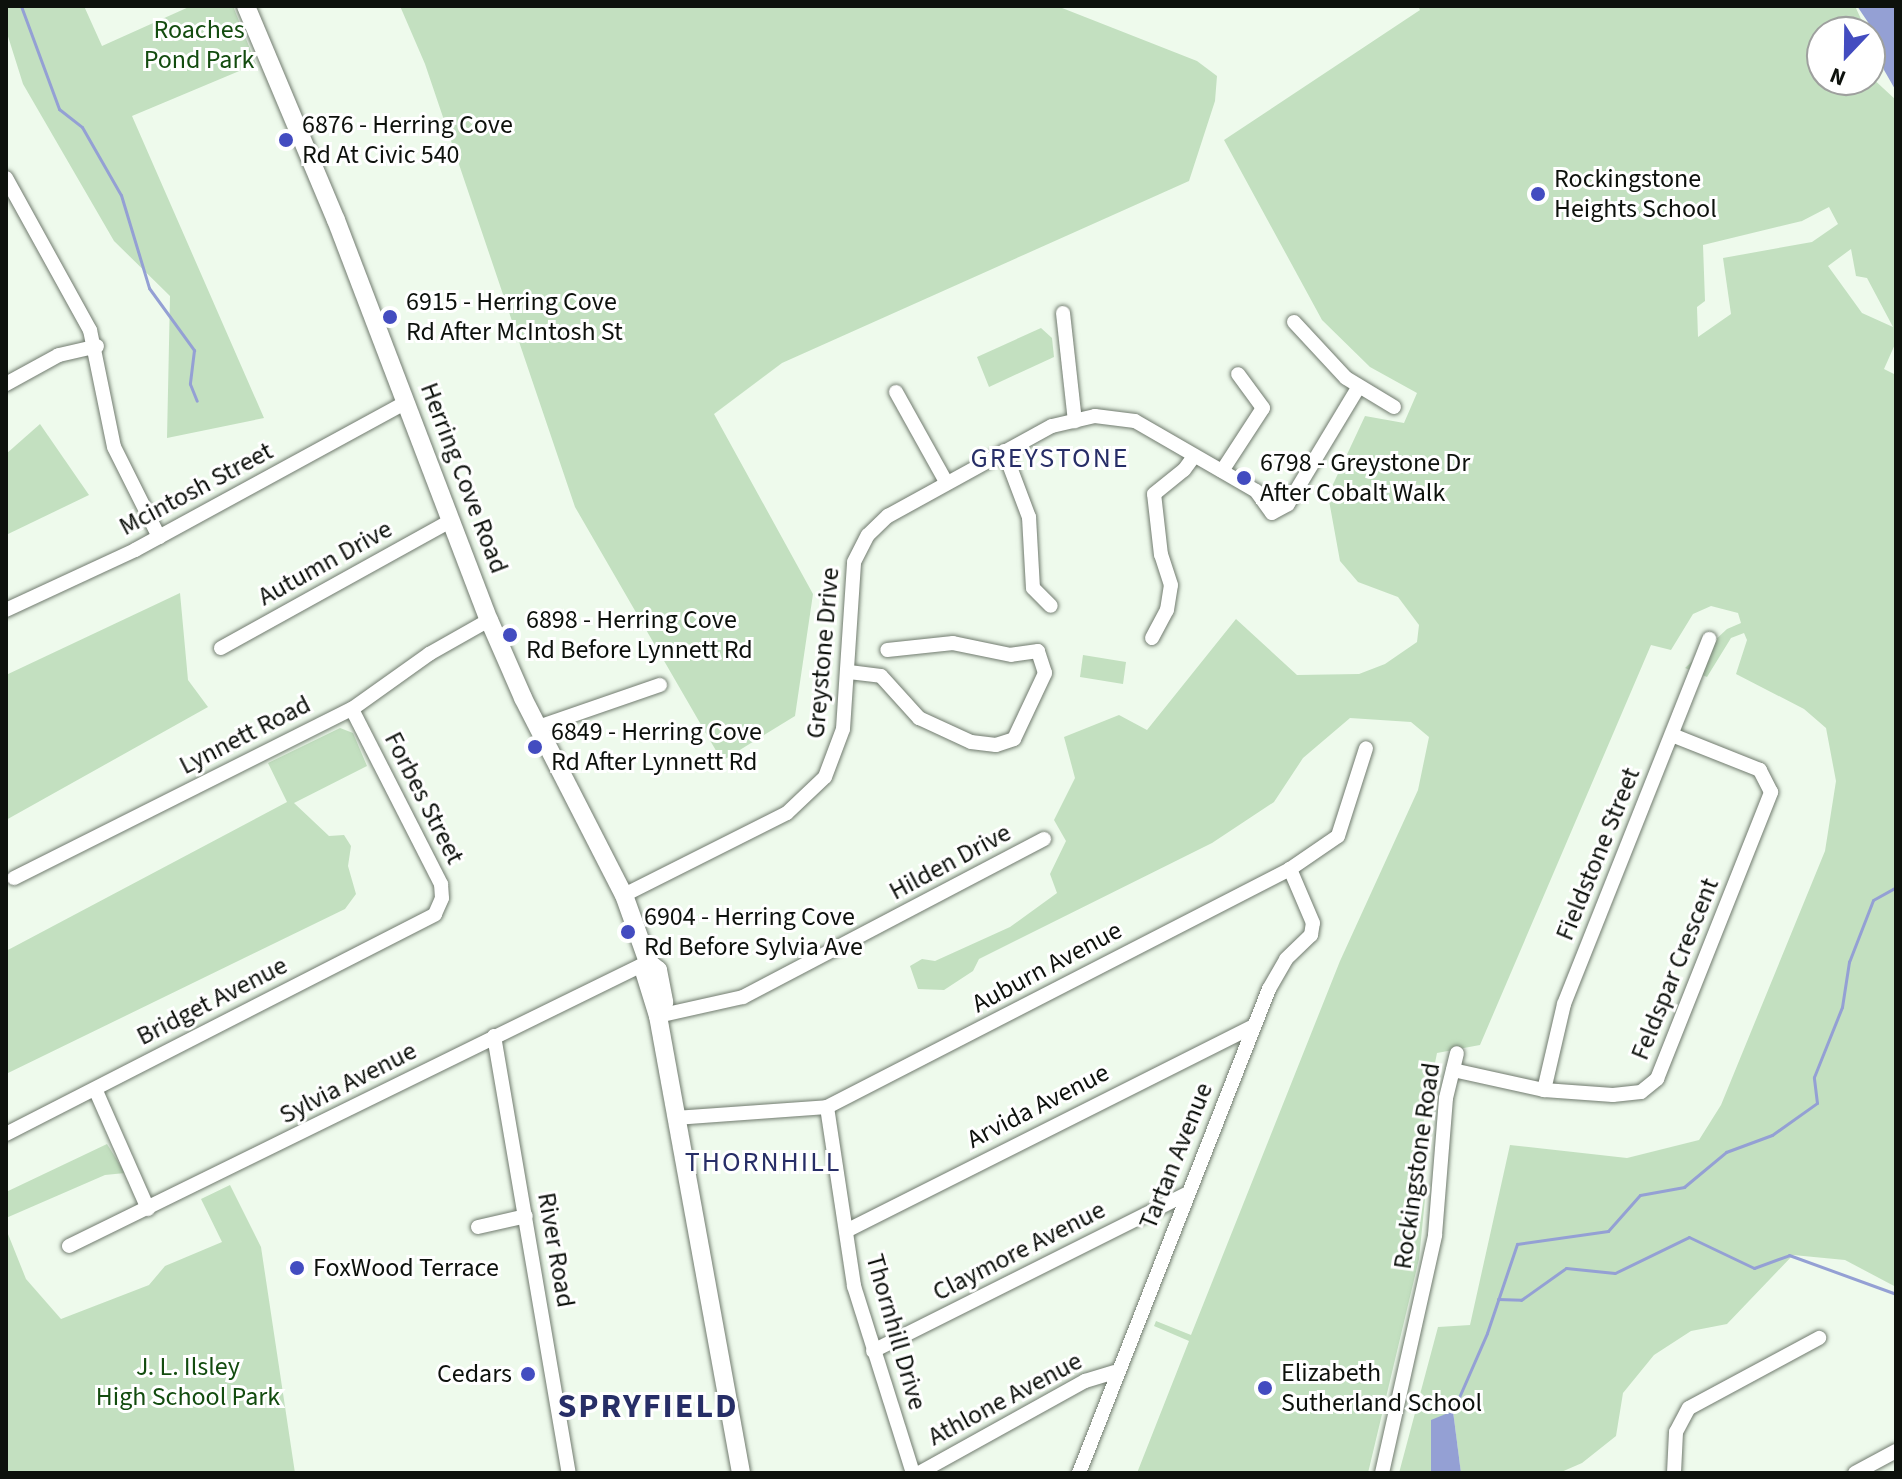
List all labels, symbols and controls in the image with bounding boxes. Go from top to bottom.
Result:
park label: Roaches Pond Park [144,14,254,76]
north arrow [1806,16,1886,96]
text: N [1825,59,1851,94]
place label: 6876 - Herring Cove Rd At Civic 540 [302,109,513,170]
marker: 6876 - Herring Cove Rd At Civic 540 [277,131,295,149]
place label: Rockingstone Heights School [1554,163,1717,224]
marker: Rockingstone Heights School [1529,185,1547,203]
place label: 6915 - Herring Cove Rd After McIntosh St [406,286,623,348]
marker: 6915 - Herring Cove Rd After McIntosh St [381,308,399,326]
street label: Herring Cove Road [413,378,515,578]
street label: Mcintosh Street [114,436,278,542]
district label: GREYSTONE [970,441,1130,475]
place label: 6798 - Greystone Dr After Cobalt Walk [1260,447,1470,508]
marker: 6798 - Greystone Dr After Cobalt Walk [1235,469,1253,487]
street label: Autumn Drive [253,513,397,613]
street label: Greystone Drive [800,566,846,740]
place label: 6898 - Herring Cove Rd Before Lynnett Rd [526,604,753,666]
marker: 6898 - Herring Cove Rd Before Lynnett Rd [501,626,519,644]
street label: Lynnett Road [174,689,316,781]
place label: 6849 - Herring Cove Rd After Lynnett Rd [551,716,762,778]
street label: Forbes Street [377,727,471,869]
marker: 6849 - Herring Cove Rd After Lynnett Rd [526,738,544,756]
street label: Fieldstone Street [1549,763,1647,945]
street label: Hilden Drive [884,817,1016,907]
street label: Feldspar Crescent [1624,874,1726,1064]
place label: 6904 - Herring Cove Rd Before Sylvia Ave [644,901,863,962]
street label: Auburn Avenue [967,914,1127,1020]
marker: 6904 - Herring Cove Rd Before Sylvia Ave [619,923,637,941]
street label: Bridget Avenue [132,950,292,1052]
street label: Sylvia Avenue [274,1035,422,1131]
street label: Arvida Avenue [962,1057,1114,1155]
street label: Rockingstone Road [1387,1061,1447,1271]
street label: Tartan Avenue [1132,1078,1220,1234]
district label: THORNHILL [685,1145,841,1179]
street label: River Road [531,1190,581,1310]
street label: Claymore Avenue [928,1194,1110,1308]
street label: Thornhill Drive [859,1250,933,1414]
place label: FoxWood Terrace [313,1252,499,1284]
marker: FoxWood Terrace [288,1259,306,1277]
street label: Athlone Avenue [923,1345,1087,1453]
park label: J. L. Ilsley High School Park [96,1351,280,1412]
place label: Elizabeth Sutherland School [1281,1357,1482,1418]
place label: Cedars [437,1358,512,1390]
marker: Cedars [519,1365,537,1383]
marker: Elizabeth Sutherland School [1256,1379,1274,1397]
district label: SPRYFIELD [557,1387,739,1427]

